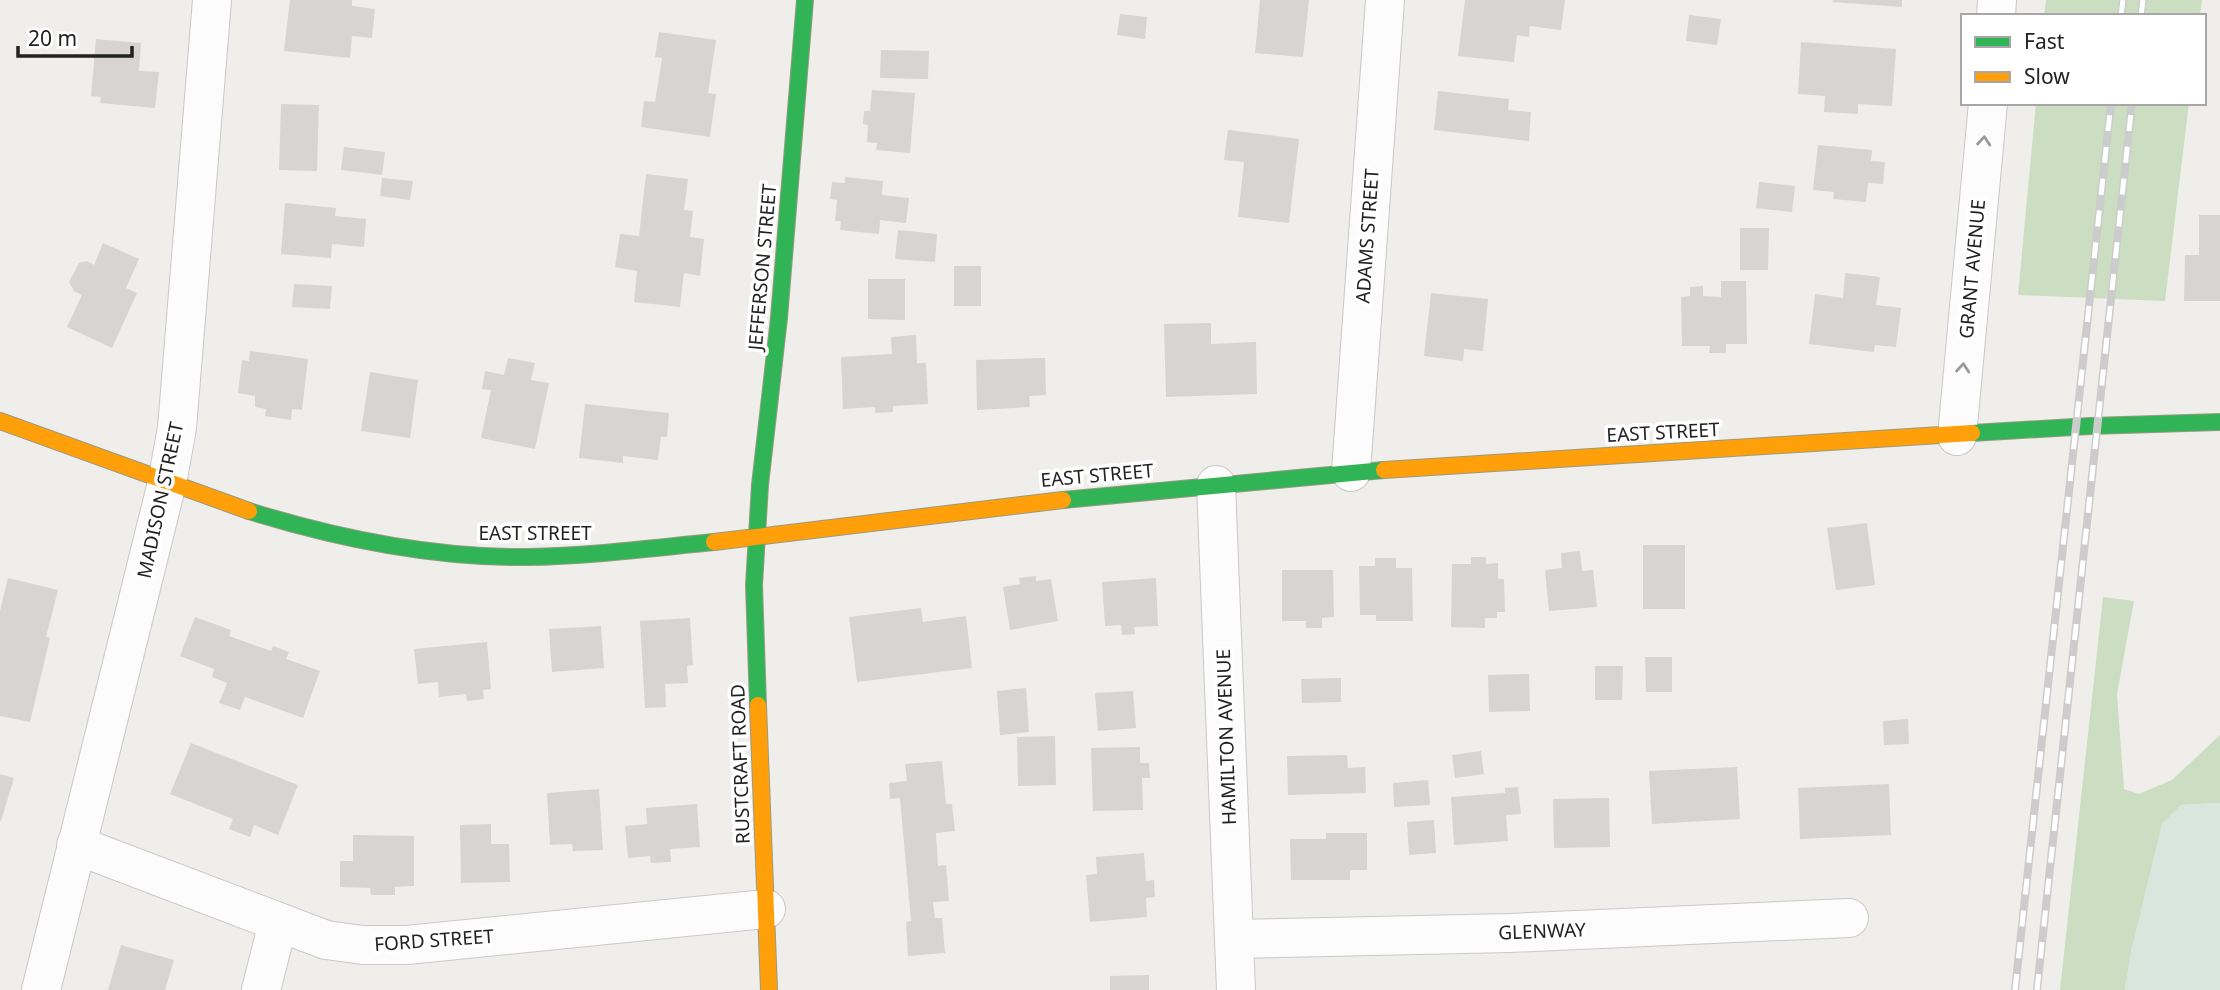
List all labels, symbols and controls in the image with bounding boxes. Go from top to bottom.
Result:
scale bar [18,14,131,58]
legend [1961,14,2206,105]
text: 20 m [28,24,77,52]
text: Fast [2024,27,2065,55]
text: Slow [2024,62,2070,90]
one-way arrow [1976,135,1991,146]
street label: ADAMS STREET [1349,167,1385,304]
street label: JEFFERSON STREET [742,182,782,353]
street label: GRANT AVENUE [1953,198,1991,340]
one-way arrow [1956,362,1971,373]
street label: EAST STREET [1606,416,1721,448]
street label: MADISON STREET [131,419,189,580]
street label: EAST STREET [1040,457,1155,493]
street label: EAST STREET [478,520,592,546]
street label: HAMILTON AVENUE [1210,649,1242,825]
street label: RUSTCRAFT ROAD [724,684,756,844]
street label: GLENWAY [1498,916,1586,946]
street label: FORD STREET [373,923,495,957]

